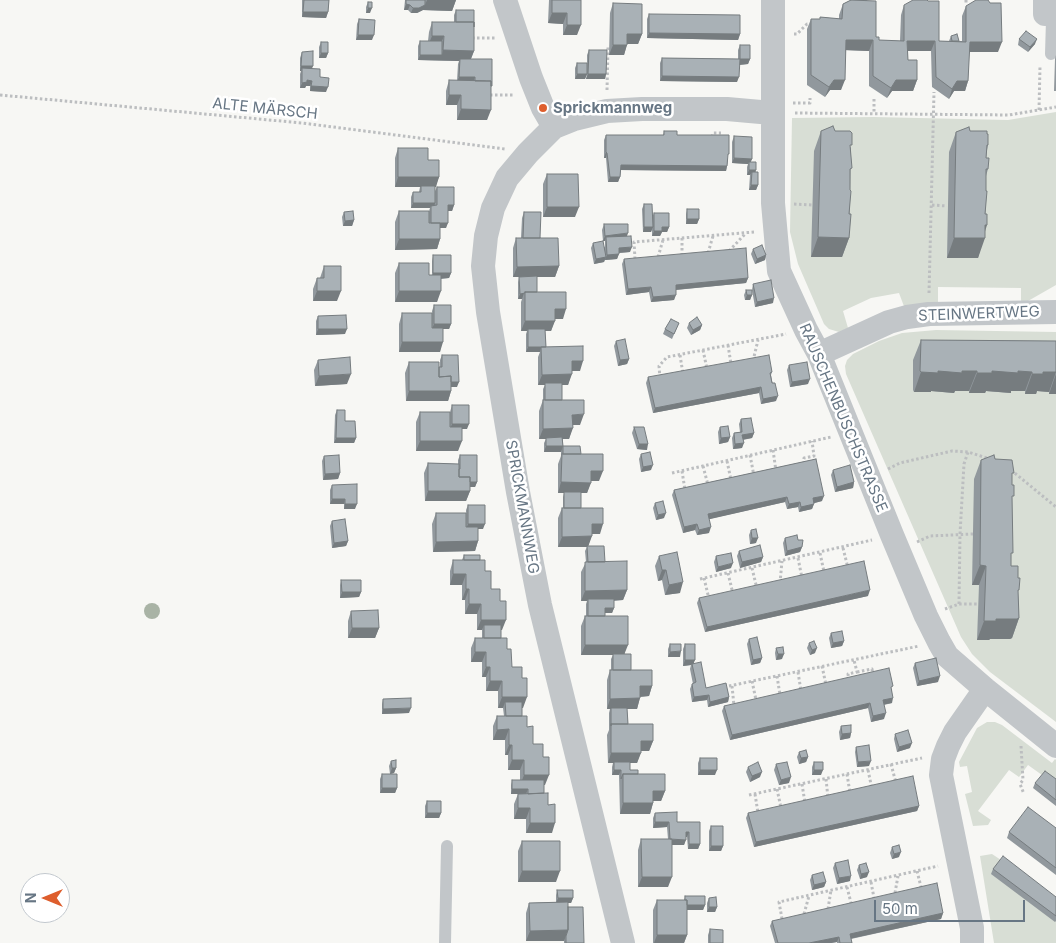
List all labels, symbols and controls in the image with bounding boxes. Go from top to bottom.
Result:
street label: ALTE MÄRSCH [212,95,318,123]
place label: Sprickmannweg [553,99,672,117]
marker: Sprickmannweg [537,102,549,114]
street label: STEINWERTWEG [918,303,1040,325]
street label: RAUSCHENBUSCHSTRASSE [795,321,891,515]
street label: SPRICKMANNWEG [501,439,543,575]
north arrow [20,873,70,923]
scale bar [876,890,1027,922]
text: N [22,893,39,903]
text: 50 m [882,899,918,918]

